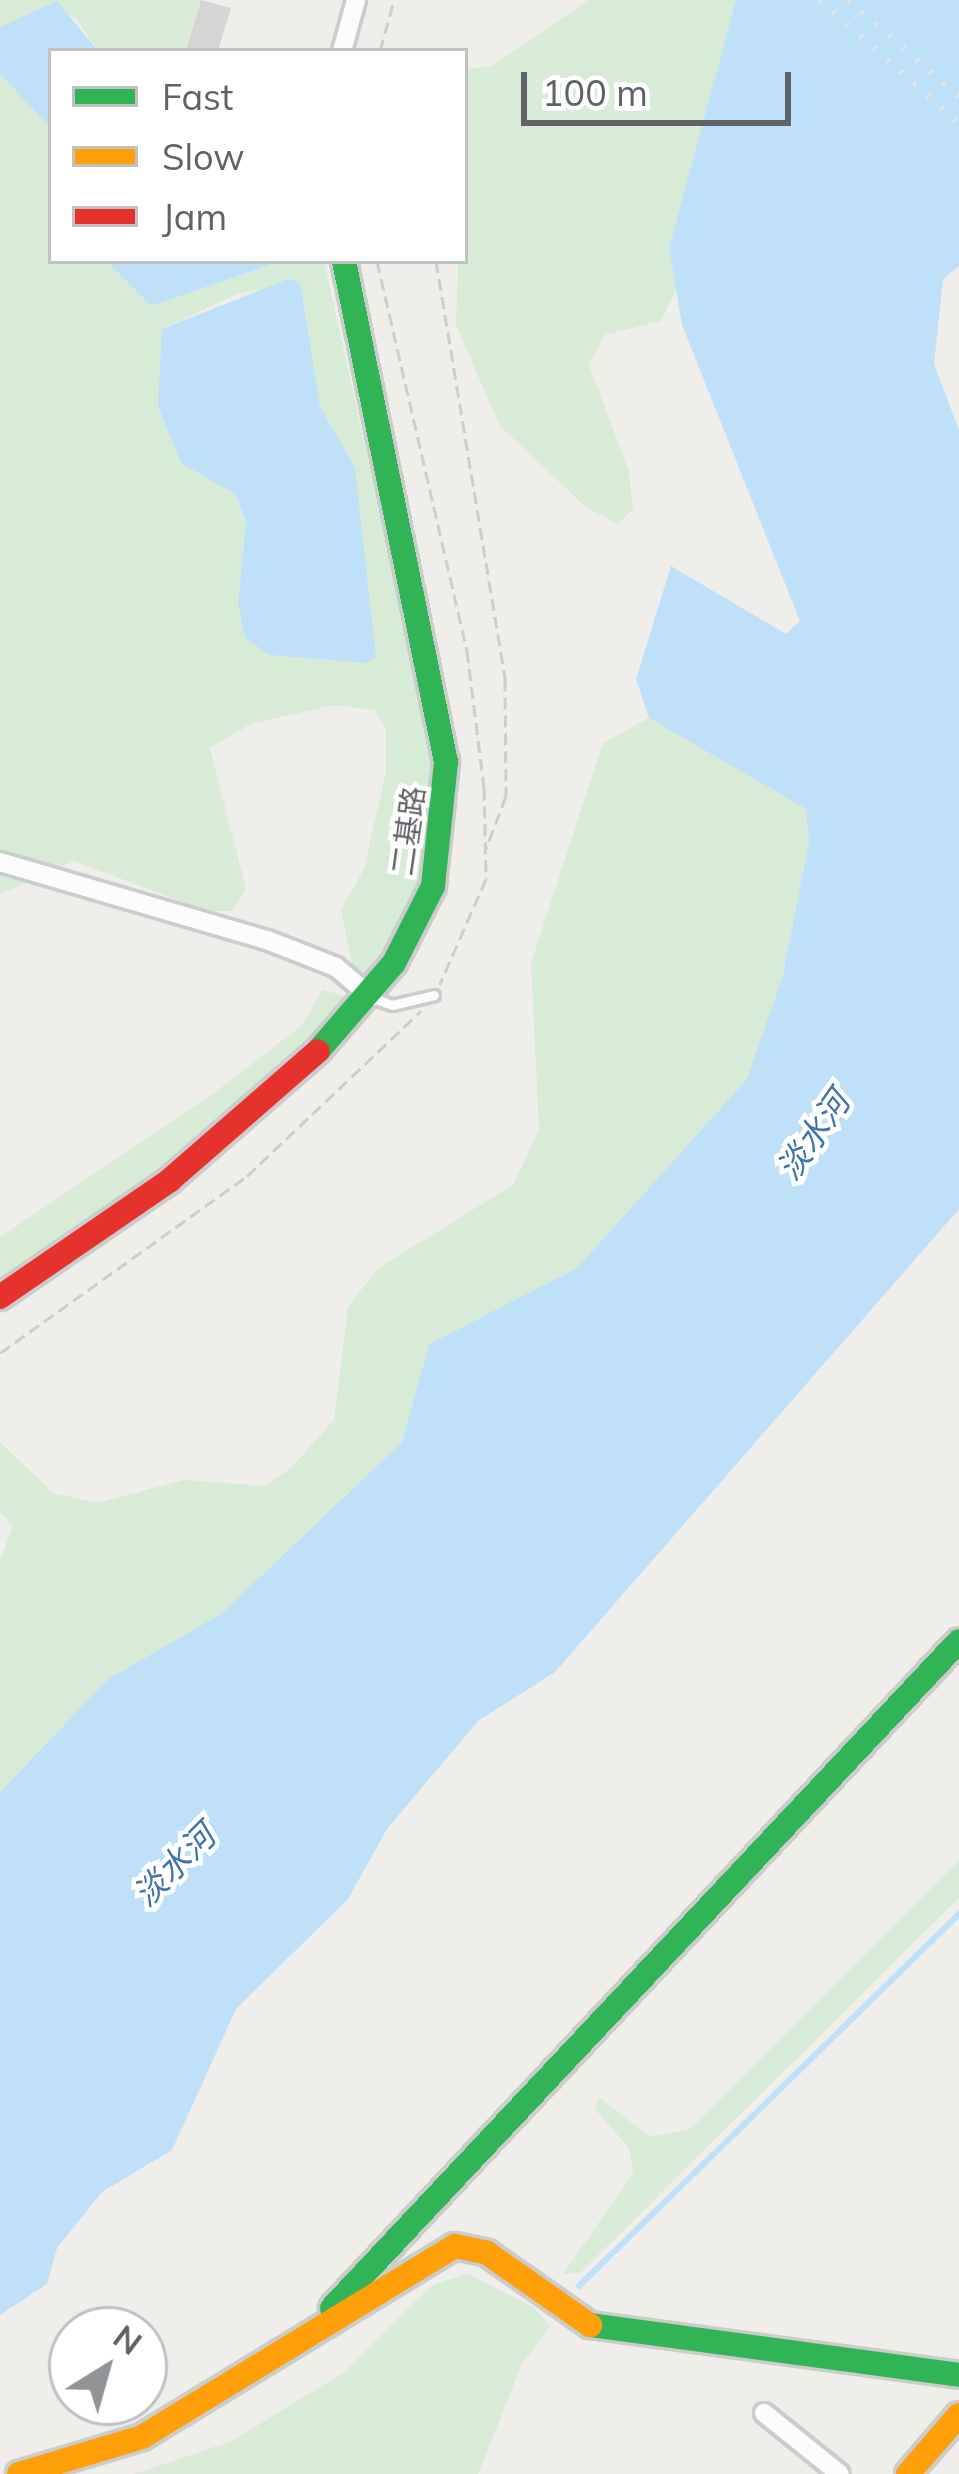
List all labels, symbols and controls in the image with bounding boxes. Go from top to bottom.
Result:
legend [48,48,468,264]
scale bar [527,48,797,122]
text: 100 m [542,70,648,115]
text: Fast [162,74,233,119]
text: Slow [162,134,245,179]
text: Jam [162,194,227,239]
street label: 二基路 [384,784,432,878]
water label: 淡水河 [768,1083,858,1187]
water label: 淡水河 [125,1816,223,1914]
north arrow [48,2306,168,2426]
text: N [106,2315,150,2363]

